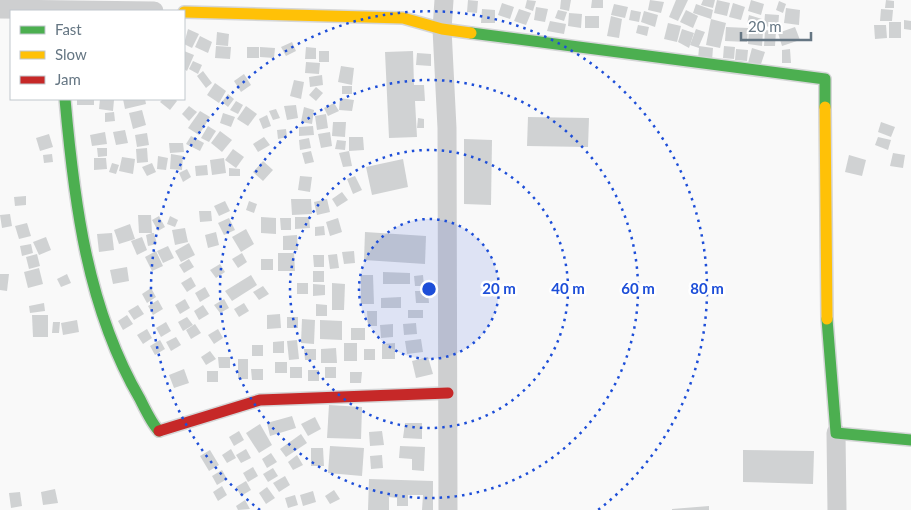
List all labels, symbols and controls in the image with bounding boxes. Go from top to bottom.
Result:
legend [10,10,185,100]
scale bar [741,10,811,42]
text: 20 m [748,17,782,35]
text: Fast [55,20,82,38]
text: Slow [55,45,87,63]
text: Jam [55,70,81,88]
text: 20 m [482,279,516,297]
text: 40 m [551,279,585,297]
text: 60 m [621,279,655,297]
text: 80 m [690,279,724,297]
centre of rings [420,280,438,298]

